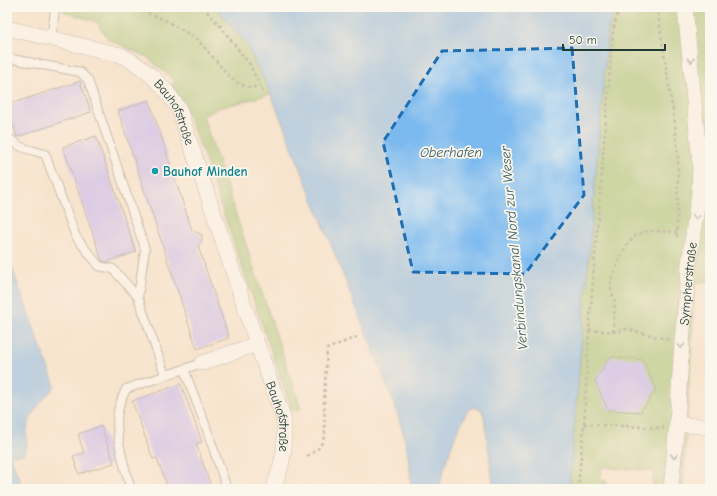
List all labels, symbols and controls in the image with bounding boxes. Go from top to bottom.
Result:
scale bar [563,26,665,52]
text: 50 m [569,33,597,47]
one-way arrow [686,57,695,63]
street label: Bauhofstraße [151,76,198,147]
water label: Oberhafen [420,144,482,161]
water label: Verbindungskanal Nord zur Weser [496,144,531,351]
place label: Bauhof Minden [163,164,248,179]
marker: Bauhof Minden [150,166,160,176]
one-way arrow [692,214,701,220]
street label: Sympherstraße [676,241,699,326]
one-way arrow [677,343,686,349]
street label: Bauhofstraße [263,379,292,452]
one-way arrow [669,453,678,459]

